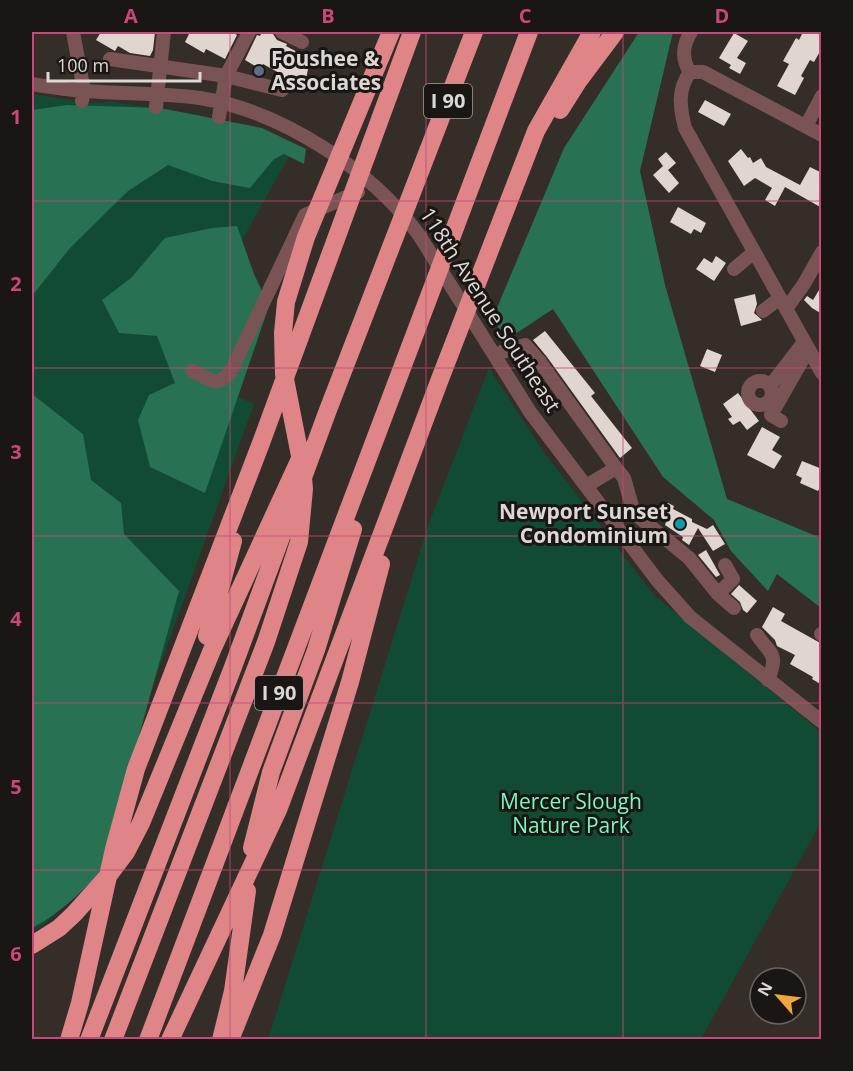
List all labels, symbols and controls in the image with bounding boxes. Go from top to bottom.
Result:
text: A [124,2,138,29]
text: B [321,2,335,29]
text: C [519,2,532,29]
text: D [715,2,729,29]
place label: Foushee & Associates [271,44,381,96]
scale bar [48,45,200,83]
text: 100 m [57,53,109,77]
marker: Foushee & Associates [252,64,266,78]
road number: I 90 [424,84,472,118]
text: 1 [10,103,22,130]
street label: 118th Avenue Southeast [414,202,568,417]
text: 2 [10,270,22,297]
text: 3 [10,438,22,465]
place label: Newport Sunset Condominium [499,497,668,549]
marker: Newport Sunset Condominium [673,517,687,531]
text: 4 [10,605,22,632]
road number: I 90 [255,676,303,710]
text: 5 [10,773,22,800]
park label: Mercer Slough Nature Park [500,787,642,839]
text: 6 [10,940,22,967]
north arrow [748,966,808,1026]
text: N [752,978,778,1000]

